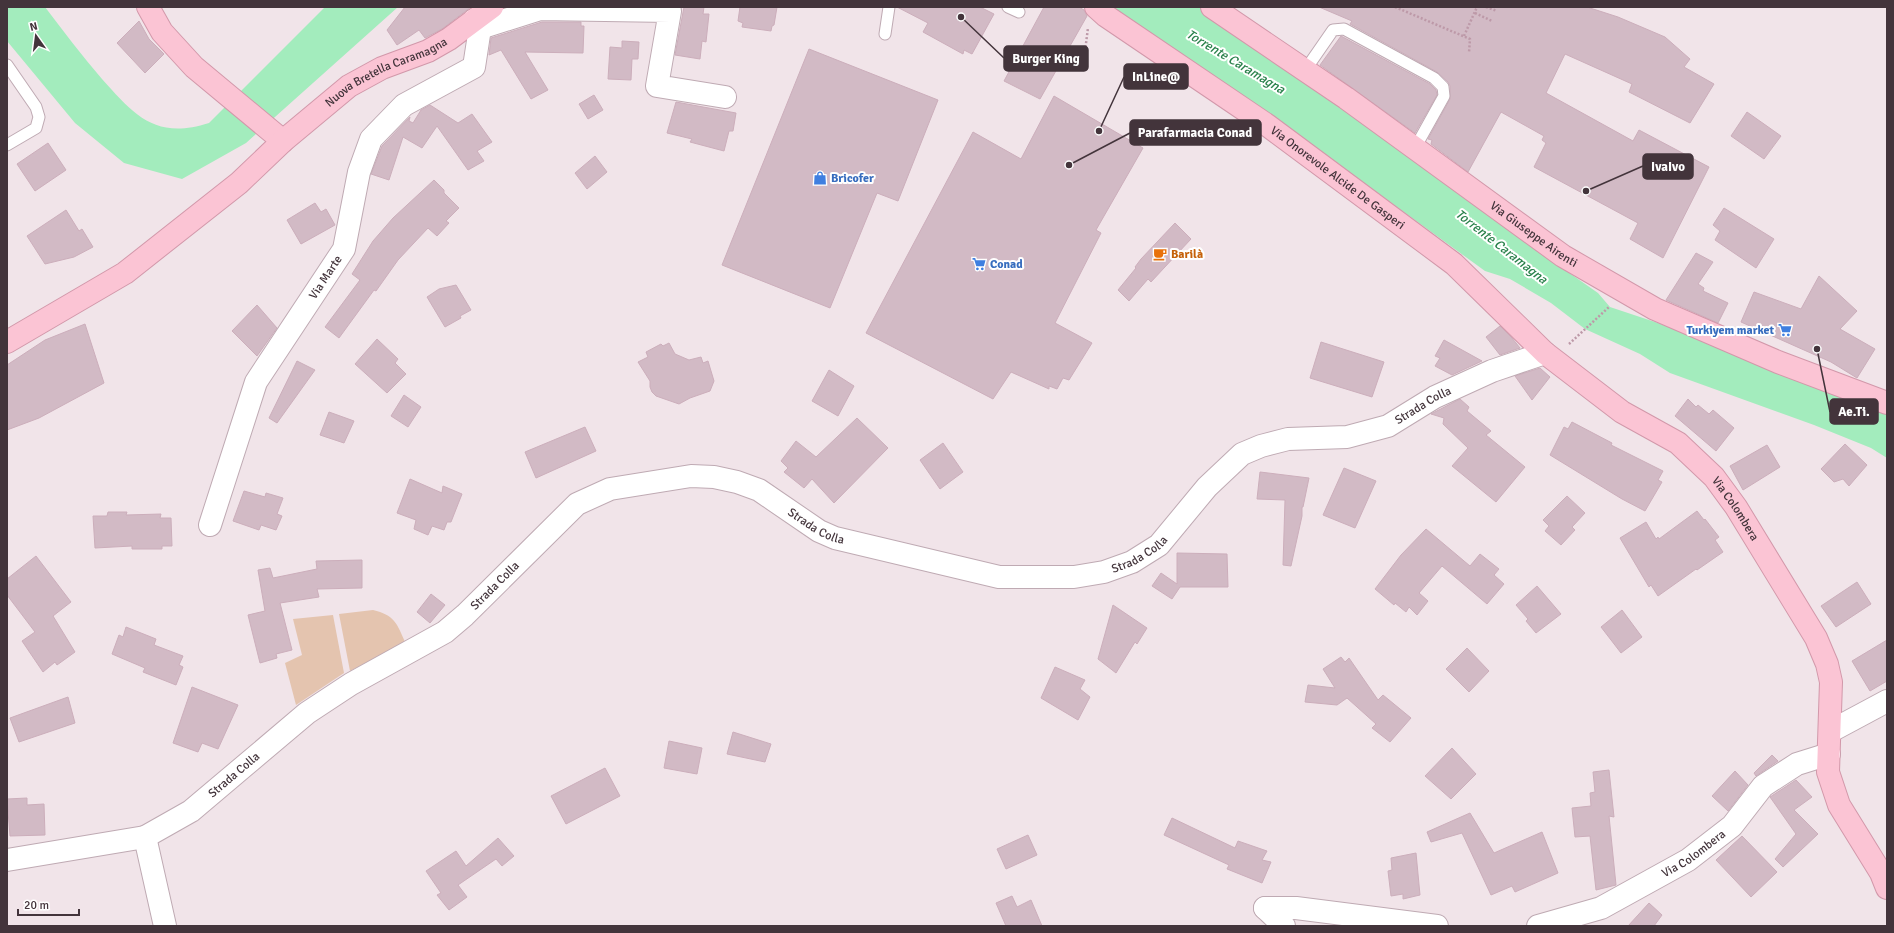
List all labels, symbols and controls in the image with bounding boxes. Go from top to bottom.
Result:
north arrow [16,16,56,56]
text: N [28,20,39,34]
water label: Torrente Caramagna [1183,26,1288,98]
street label: Nuova Bretella Caramagna [322,35,450,111]
callout: Burger King [1004,46,1088,71]
text: Burger King [1012,51,1080,67]
callout: InLine@ [1124,64,1188,89]
text: InLine@ [1132,69,1180,85]
callout: Parafarmacia Conad [1130,120,1261,145]
street label: Via Onorevole Alcide De Gasperi [1267,123,1408,233]
text: Parafarmacia Conad [1138,125,1252,141]
callout: IvaIvo [1643,154,1693,179]
text: IvaIvo [1651,159,1685,175]
shop icon: Bricofer [812,170,828,186]
place label: Bricofer [831,171,874,186]
street label: Via Giuseppe Airenti [1487,198,1580,271]
water label: Torrente Caramagna [1452,206,1551,288]
cafe icon: Barilà [1152,246,1168,262]
place label: Barilà [1171,247,1203,262]
street label: Via Marte [306,253,346,302]
supermarket icon: Conad [971,256,987,272]
place label: Conad [990,257,1023,272]
supermarket icon: Turkiyem market [1777,322,1793,338]
place label: Turkiyem market [1687,323,1774,338]
street label: Strada Colla [1392,384,1454,428]
callout: Ae.Ti. [1830,399,1878,424]
text: Ae.Ti. [1838,404,1870,420]
street label: Via Colombera [1708,474,1762,544]
street label: Strada Colla [785,505,846,548]
street label: Strada Colla [1110,533,1171,577]
street label: Strada Colla [468,558,523,613]
street label: Strada Colla [205,749,263,801]
street label: Via Colombera [1659,827,1729,881]
scale bar [18,891,79,917]
text: 20 m [24,898,49,913]

